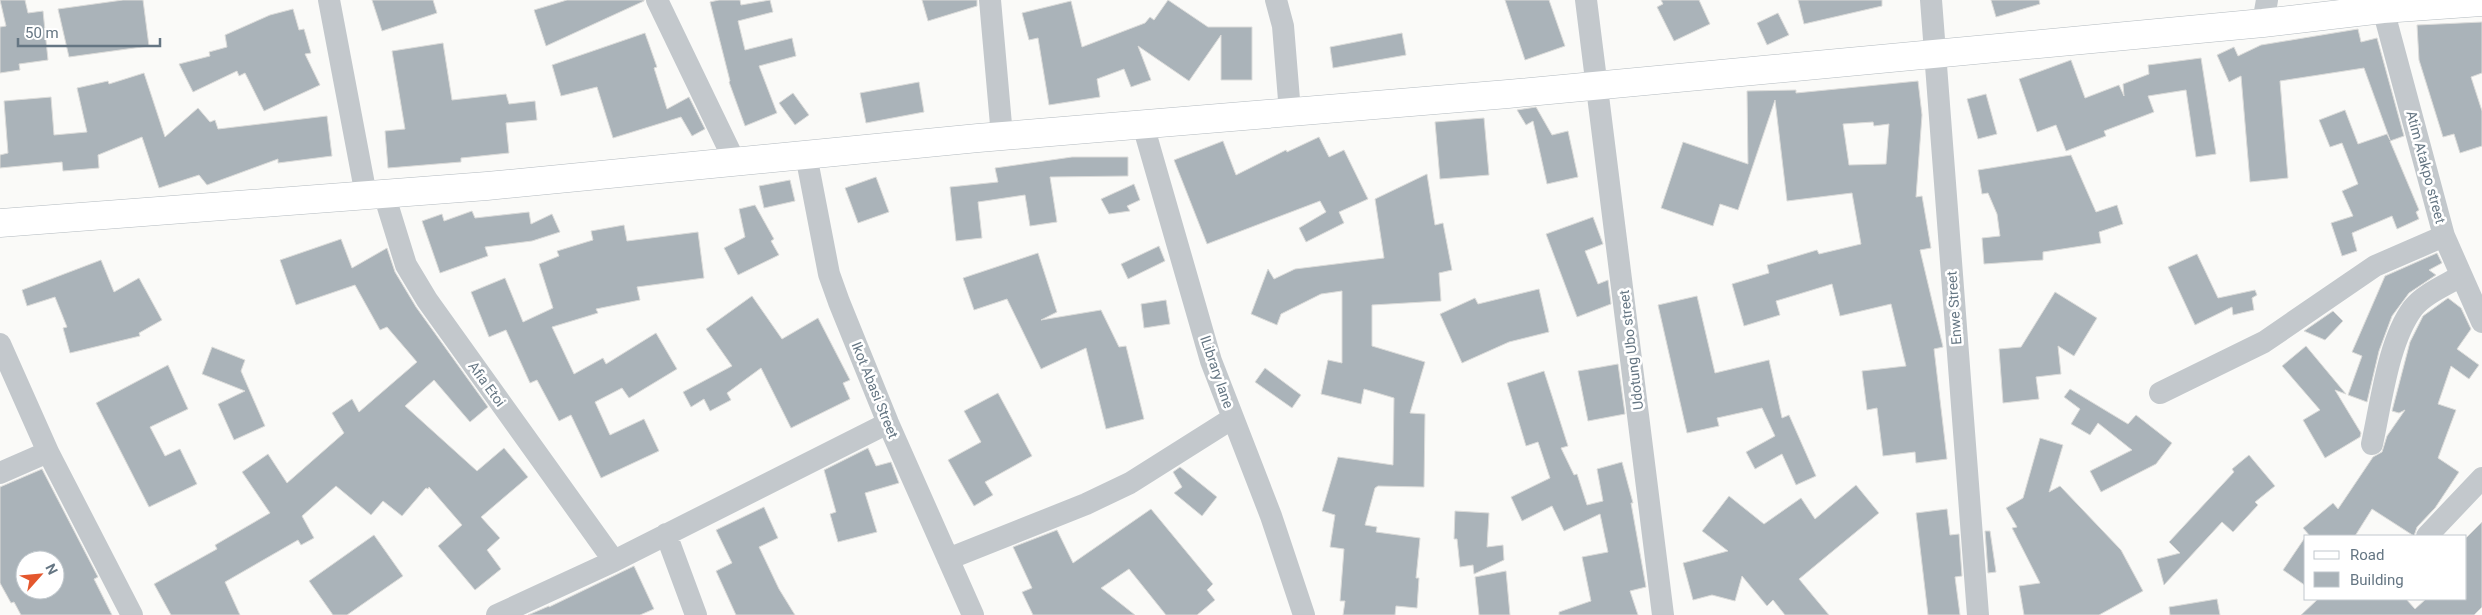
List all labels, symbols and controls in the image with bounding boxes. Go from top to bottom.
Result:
scale bar [18,15,160,47]
text: 50 m [25,24,59,42]
street label: Atim Atakpo street [2403,109,2449,226]
street label: Enwe Street [1943,270,1965,345]
street label: Udotung Ubo street [1616,289,1646,411]
street label: lLibrary lane [1197,334,1237,410]
street label: Ikot Abasi Street [848,339,902,441]
street label: Afia Etoi [465,358,509,410]
legend [2304,535,2467,600]
text: Road [2350,546,2384,564]
north arrow [15,550,65,600]
text: N [42,561,61,577]
text: Building [2350,571,2404,589]

